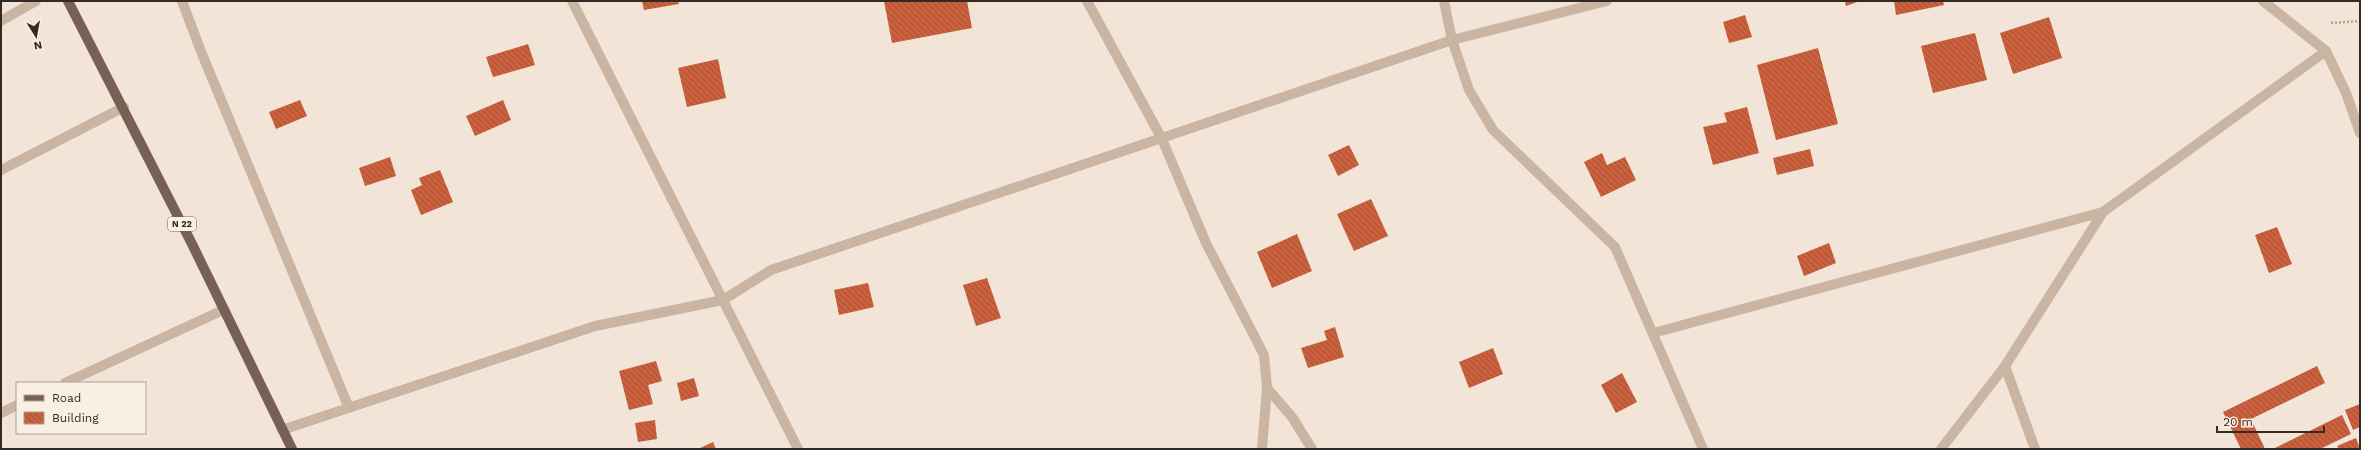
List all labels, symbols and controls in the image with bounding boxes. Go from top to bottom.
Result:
north arrow [16,16,56,56]
text: N [33,38,43,52]
road number: N 22 [168,217,196,231]
legend [16,382,146,434]
text: Road [52,391,81,405]
scale bar [2217,408,2324,434]
text: Building [52,411,99,425]
text: 20 m [2223,415,2253,429]

